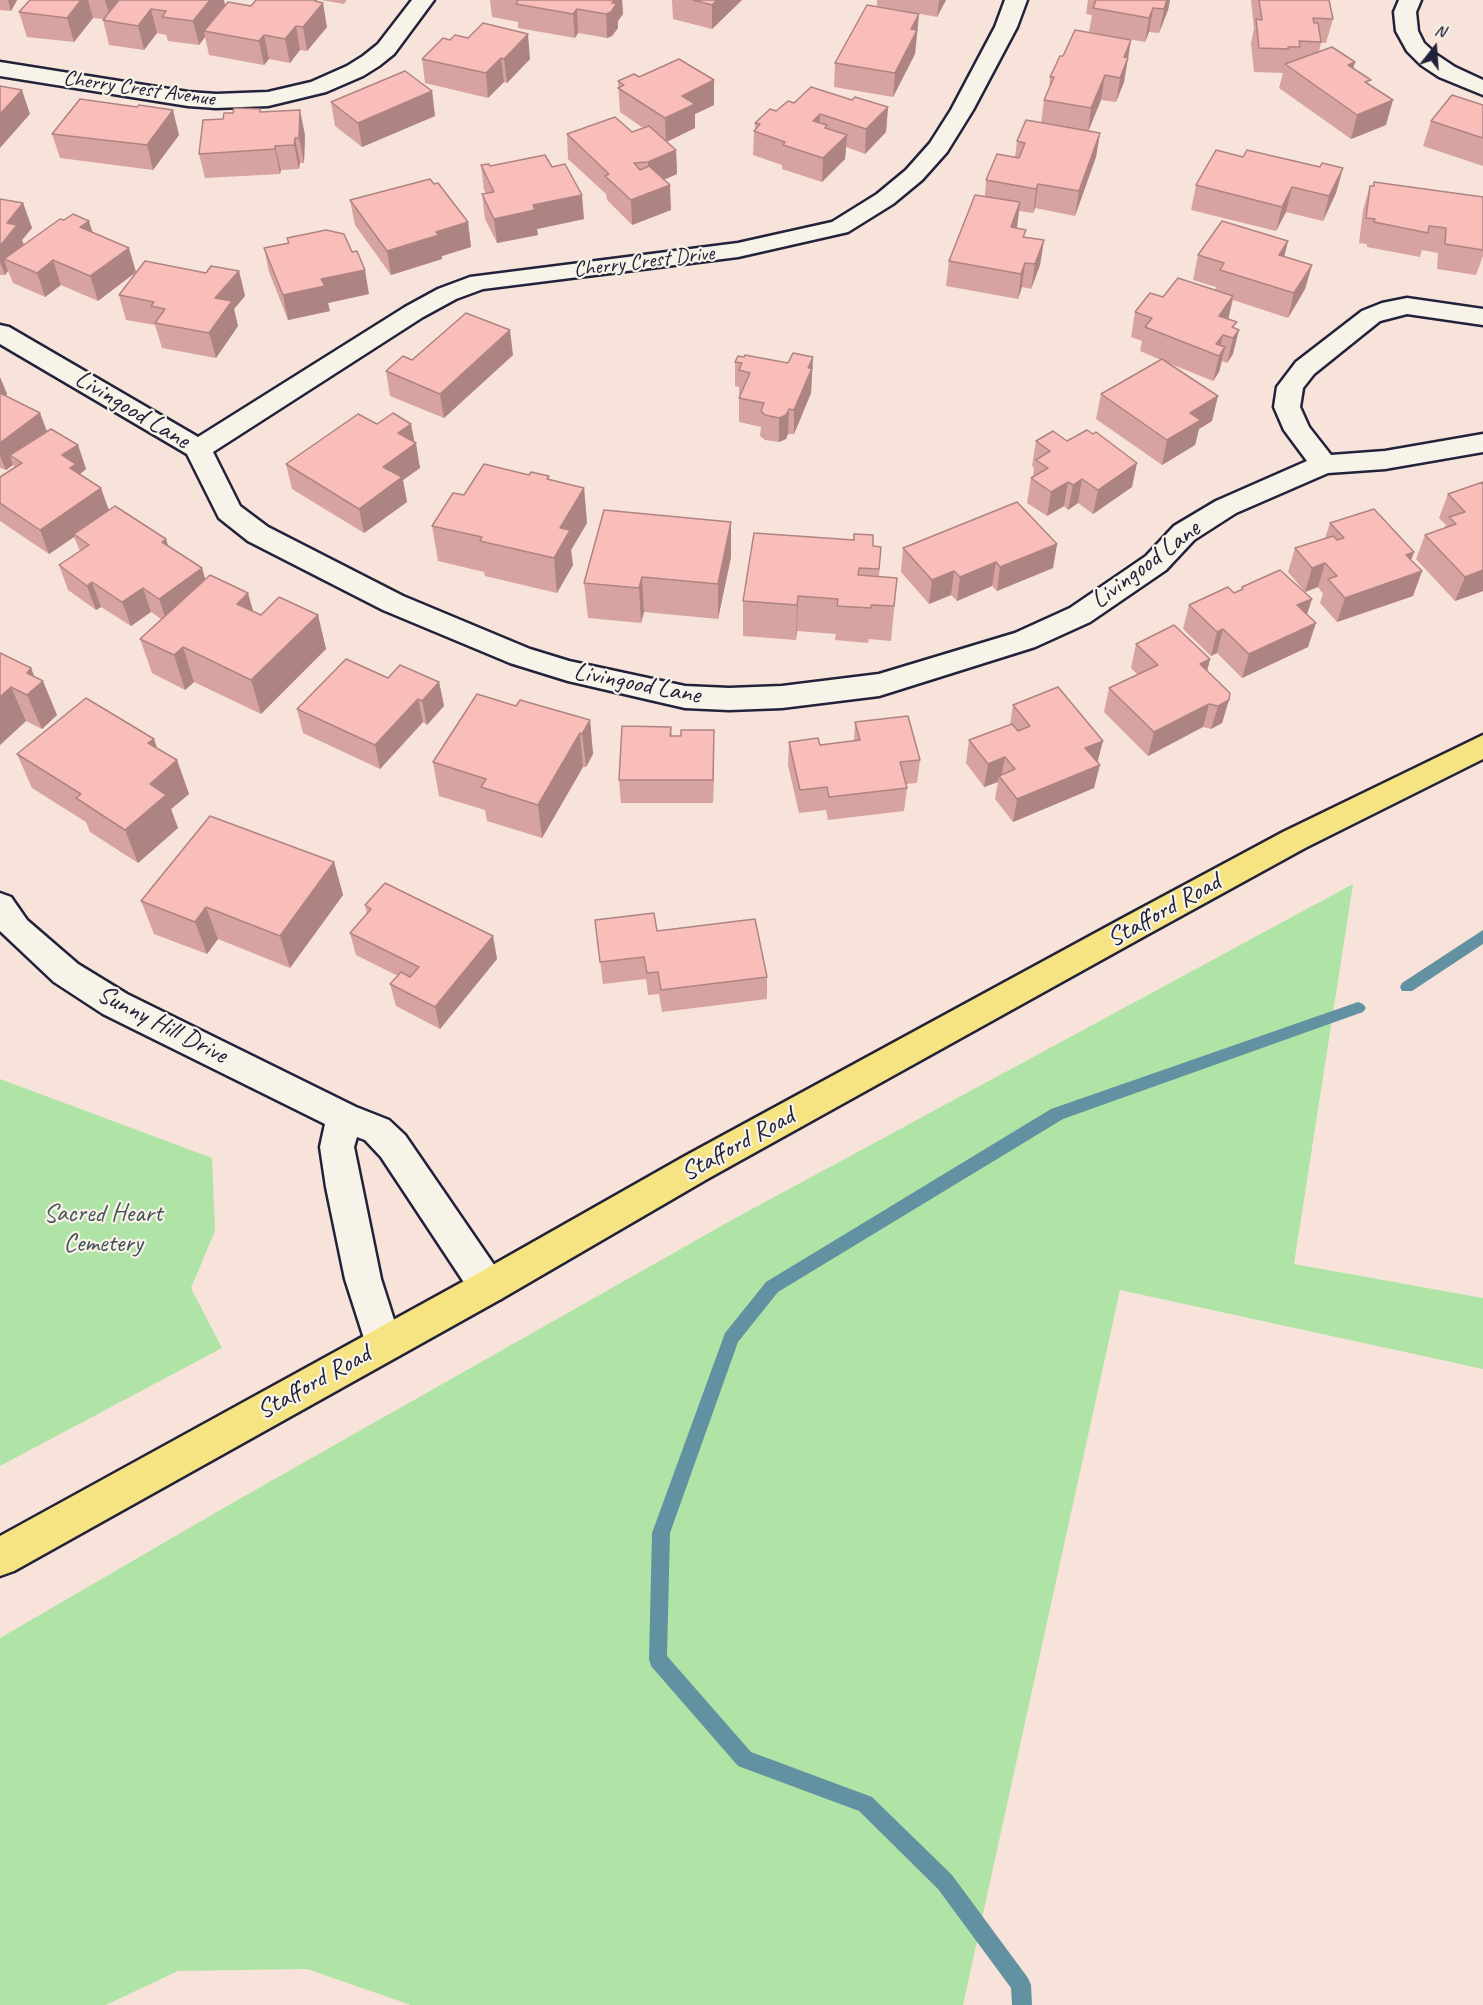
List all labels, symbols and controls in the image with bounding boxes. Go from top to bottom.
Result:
north arrow [1405,18,1465,78]
text: N [1433,20,1448,42]
street label: Cherry Crest Avenue [62,65,216,113]
street label: Cherry Crest Drive [572,240,716,284]
street label: Livingood Lane [69,364,195,456]
street label: Livingood Lane [1085,514,1207,616]
street label: Livingood Lane [571,656,703,712]
street label: Stafford Road [1102,867,1226,955]
street label: Sunny Hill Drive [92,979,232,1071]
street label: Stafford Road [676,1101,800,1189]
park label: Sacred Heart Cemetery [44,1198,162,1260]
street label: Stafford Road [252,1339,376,1427]

